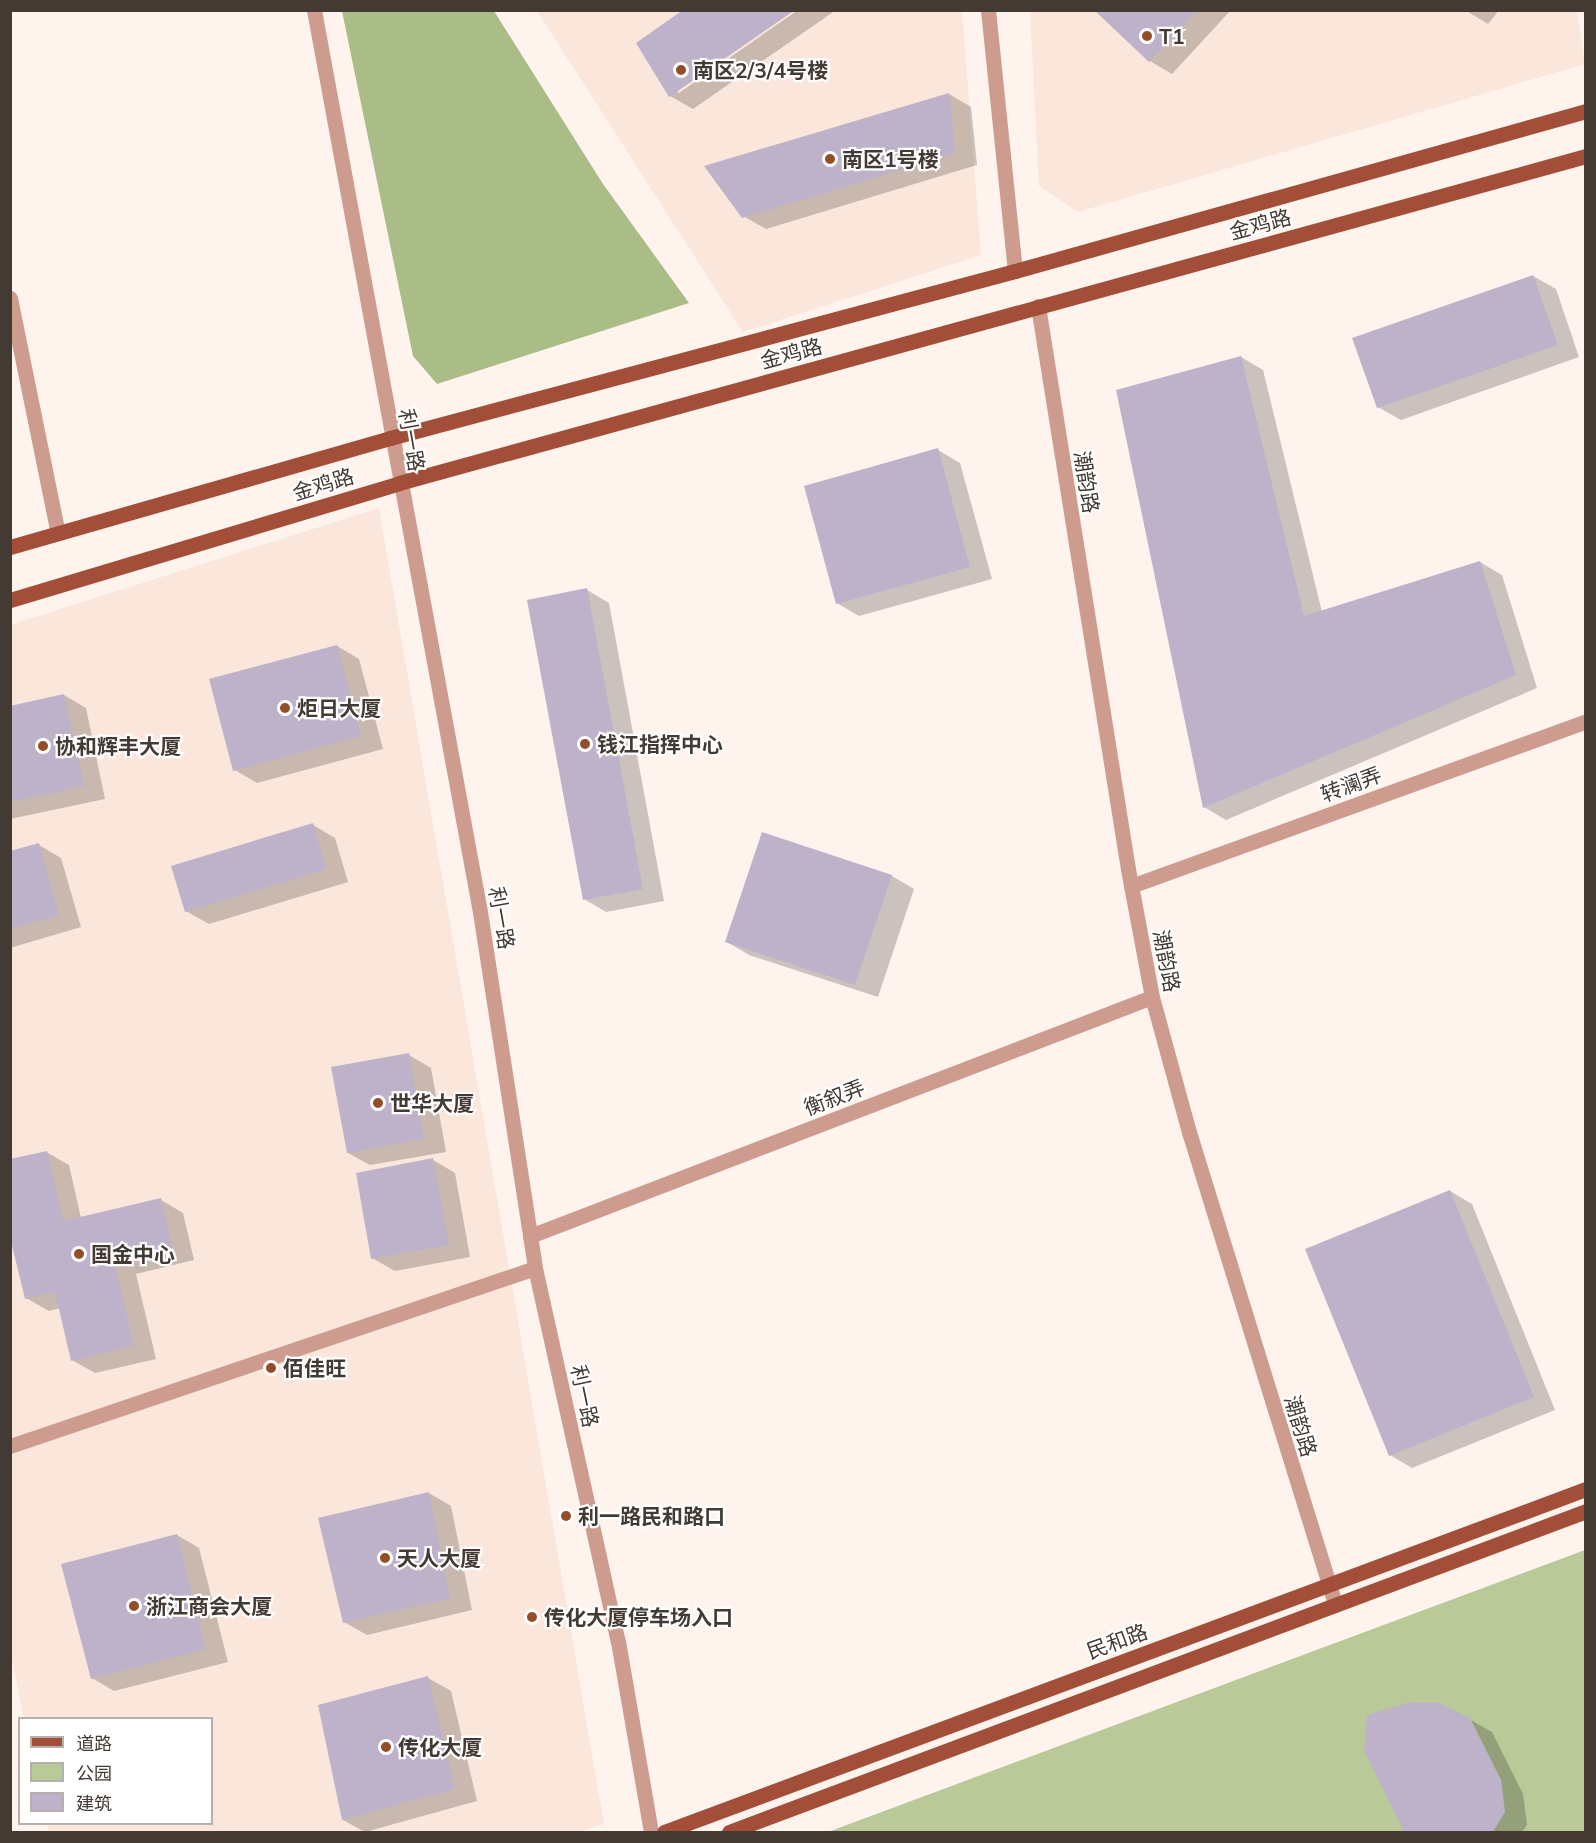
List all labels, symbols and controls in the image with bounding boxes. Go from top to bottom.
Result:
place label: T1 [1159,23,1185,49]
marker: T1 [1140,29,1154,43]
place label: 南区2/3/4号楼 [693,57,828,83]
marker: 南区2/3/4号楼 [674,63,688,77]
place label: 南区1号楼 [842,146,939,172]
marker: 南区1号楼 [823,152,837,166]
street label: 金鸡路 [1226,204,1294,244]
street label: 金鸡路 [757,333,825,373]
street label: 利一路 [394,407,430,473]
street label: 潮韵路 [1070,449,1104,515]
street label: 金鸡路 [289,463,357,505]
place label: 炬日大厦 [297,695,381,721]
marker: 炬日大厦 [278,701,292,715]
place label: 钱江指挥中心 [597,731,723,757]
place label: 协和辉丰大厦 [55,733,181,759]
marker: 钱江指挥中心 [578,737,592,751]
marker: 协和辉丰大厦 [36,739,50,753]
street label: 转澜弄 [1317,761,1385,807]
street label: 利一路 [484,885,520,951]
street label: 潮韵路 [1149,928,1185,994]
street label: 衡叙弄 [800,1074,868,1120]
place label: 世华大厦 [390,1090,474,1116]
marker: 世华大厦 [371,1096,385,1110]
place label: 国金中心 [91,1241,175,1267]
marker: 国金中心 [72,1247,86,1261]
place label: 佰佳旺 [283,1355,346,1381]
marker: 佰佳旺 [264,1361,278,1375]
street label: 利一路 [566,1363,604,1429]
street label: 潮韵路 [1280,1392,1322,1460]
place label: 利一路民和路口 [578,1503,725,1529]
marker: 利一路民和路口 [559,1509,573,1523]
place label: 天人大厦 [397,1545,481,1571]
marker: 天人大厦 [378,1551,392,1565]
place label: 浙江商会大厦 [146,1593,272,1619]
marker: 浙江商会大厦 [127,1599,141,1613]
place label: 传化大厦停车场入口 [544,1604,733,1630]
marker: 传化大厦停车场入口 [525,1610,539,1624]
street label: 民和路 [1083,1618,1151,1664]
legend [18,1717,213,1825]
text: 道路 [76,1732,112,1755]
place label: 传化大厦 [398,1734,482,1760]
marker: 传化大厦 [379,1740,393,1754]
text: 公园 [76,1762,112,1785]
text: 建筑 [76,1792,112,1815]

